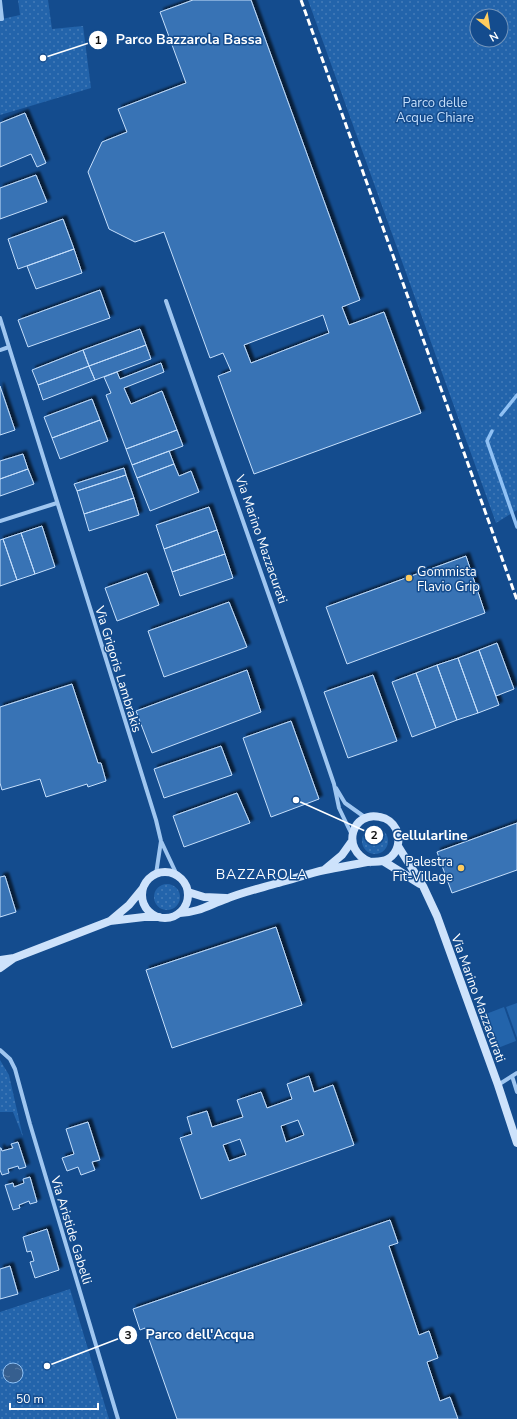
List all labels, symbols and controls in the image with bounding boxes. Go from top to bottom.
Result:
north arrow [469,8,509,48]
callout: Parco Bazzarola Bassa [88,27,270,53]
text: N [486,28,501,45]
text: Parco Bazzarola Bassa [116,30,262,49]
text: 1 [94,32,102,48]
park label: Parco delle Acque Chiare [396,94,474,127]
street label: Via Marino Mazzacurati [230,472,292,606]
place label: Gommista Flavio Grip [417,563,480,596]
marker: Gommista Flavio Grip [404,573,414,583]
street label: Via Grigoris Lambrakis [90,603,146,735]
callout: Cellularline [364,822,475,848]
text: Cellularline [392,826,468,845]
text: 2 [370,827,378,843]
place label: Palestra Fit-Village [392,853,453,886]
marker: Palestra Fit-Village [456,863,466,873]
district label: BAZZAROLA [216,865,308,884]
street label: Via Marino Mazzacurati [446,931,510,1065]
street label: Via Aristide Gabelli [46,1173,96,1287]
callout: Parco dell'Acqua [118,1322,263,1348]
text: Parco dell'Acqua [146,1325,254,1344]
text: 3 [124,1327,132,1343]
scale bar [10,1385,98,1411]
text: 50 m [16,1391,44,1407]

